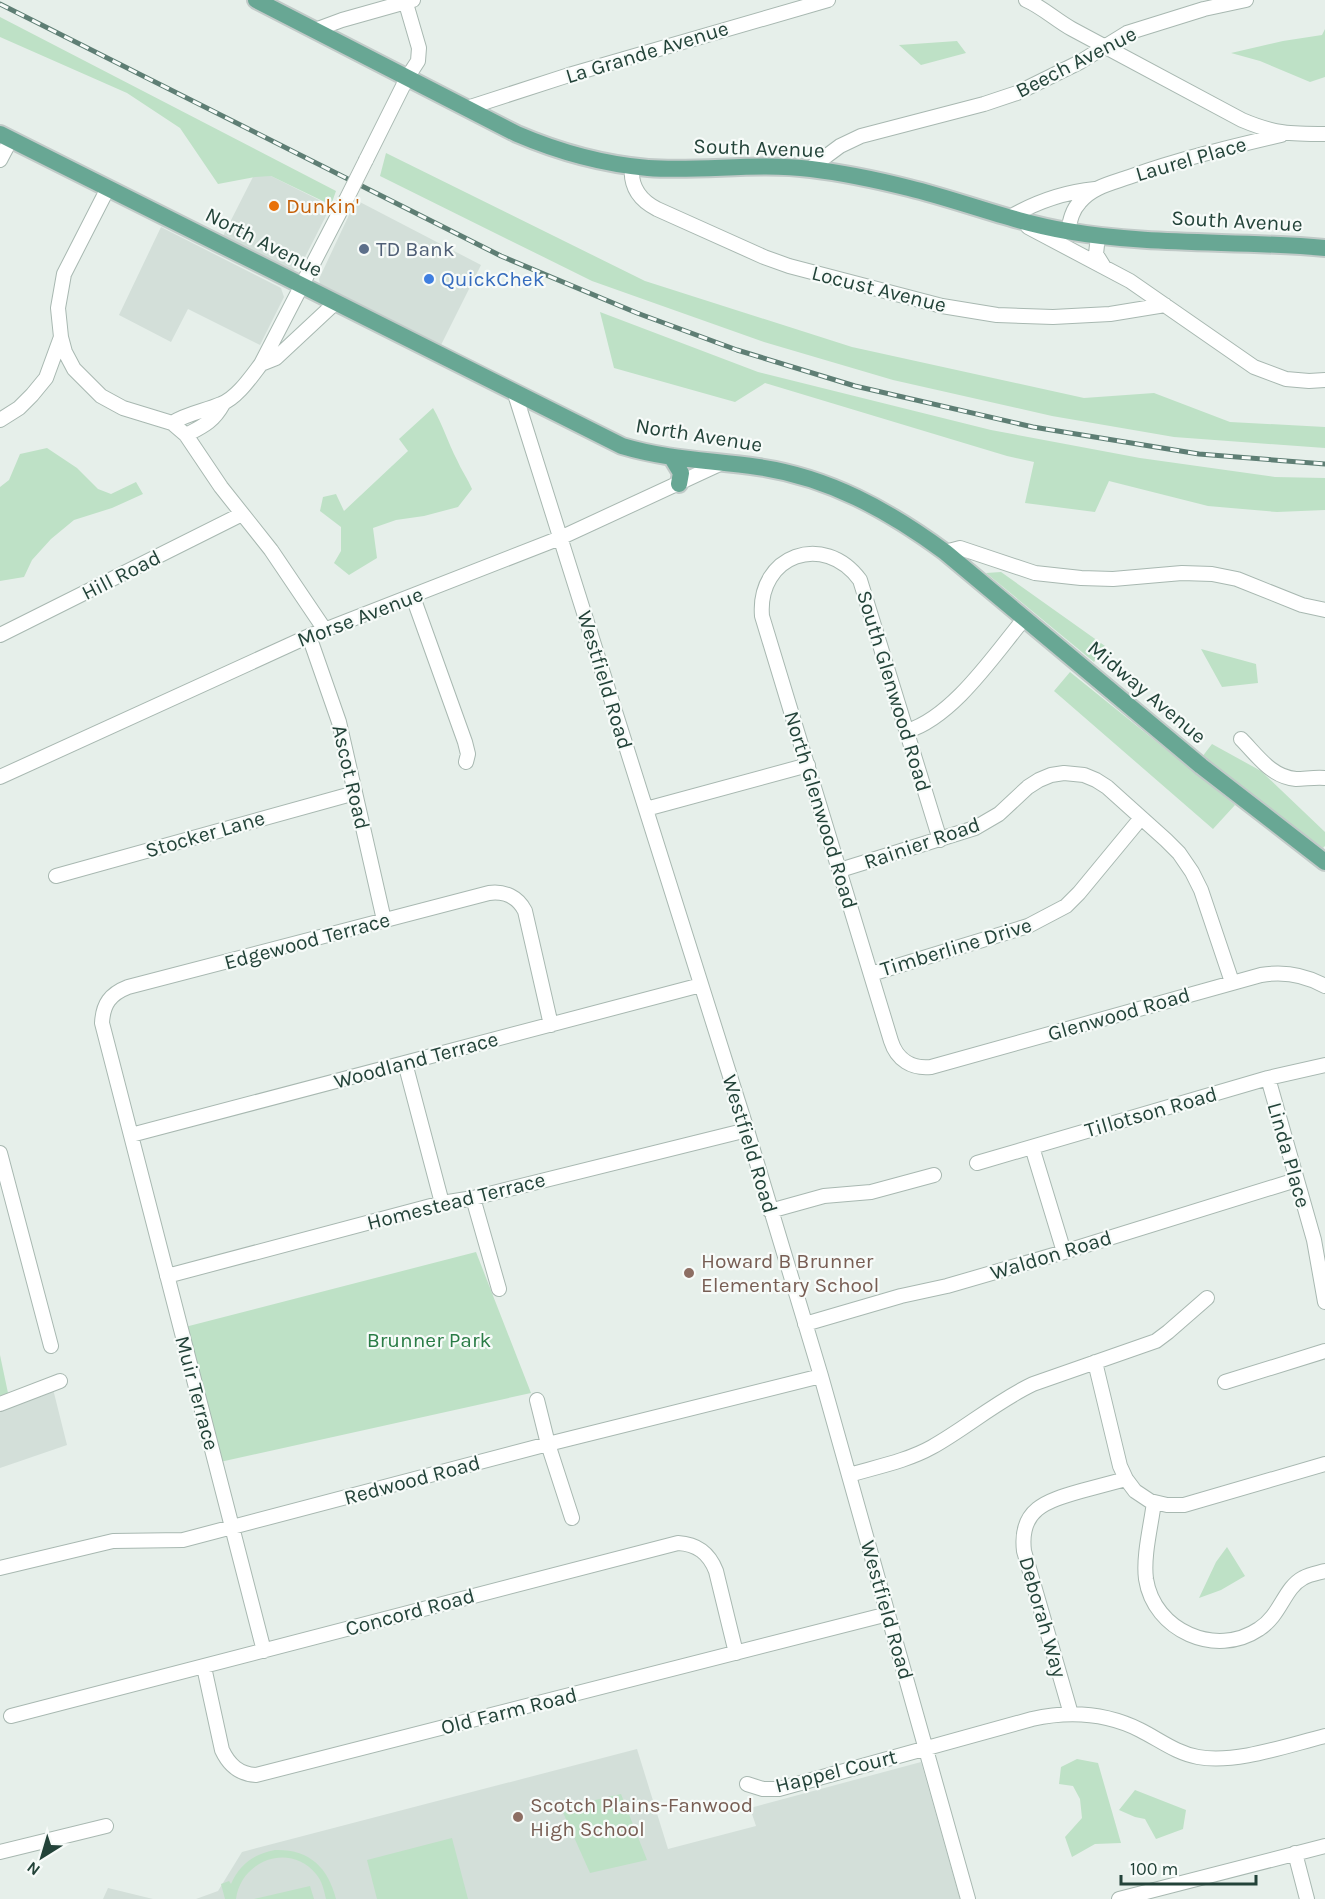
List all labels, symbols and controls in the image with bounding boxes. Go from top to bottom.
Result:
street label: La Grande Avenue [563,16,731,88]
street label: Beech Avenue [1012,21,1140,103]
street label: Laurel Place [1133,132,1249,186]
street label: South Avenue [693,134,825,162]
place label: Dunkin' [286,194,359,218]
marker: Dunkin' [267,199,281,213]
street label: North Avenue [201,202,327,282]
street label: South Avenue [1171,206,1303,236]
place label: TD Bank [376,237,455,261]
marker: TD Bank [357,242,371,256]
street label: Locust Avenue [809,261,949,317]
place label: QuickChek [441,267,545,291]
marker: QuickChek [422,272,436,286]
street label: North Avenue [634,413,764,457]
street label: Hill Road [78,545,164,605]
street label: Morse Avenue [294,582,426,652]
street label: South Glenwood Road [852,587,936,795]
street label: Westfield Road [573,608,637,752]
street label: Midway Avenue [1083,636,1211,748]
street label: North Glenwood Road [779,708,863,912]
street label: Ascot Road [327,722,375,832]
street label: Stocker Lane [143,806,267,862]
street label: Rainier Road [861,812,983,874]
street label: Edgewood Terrace [222,907,392,975]
street label: Timberline Drive [877,913,1035,981]
street label: Glenwood Road [1045,982,1193,1046]
street label: Woodland Terrace [331,1027,501,1093]
street label: Westfield Road [718,1072,782,1216]
street label: Tillotson Road [1082,1082,1220,1142]
street label: Linda Place [1263,1100,1315,1210]
street label: Homestead Terrace [364,1167,548,1235]
street label: Waldon Road [987,1225,1115,1285]
place label: Howard B Brunner Elementary School [701,1249,879,1297]
marker: Howard B Brunner Elementary School [682,1266,696,1280]
park label: Brunner Park [367,1328,491,1352]
street label: Muir Terrace [170,1333,224,1453]
street label: Redwood Road [341,1450,483,1510]
street label: Westfield Road [856,1538,918,1682]
street label: Deborah Way [1014,1554,1072,1681]
street label: Concord Road [343,1583,477,1641]
street label: Old Farm Road [438,1682,580,1740]
street label: Happel Court [773,1744,899,1798]
place label: Scotch Plains-Fanwood High School [530,1793,753,1841]
marker: Scotch Plains-Fanwood High School [511,1810,525,1824]
north arrow [12,1827,72,1887]
scale bar [1121,1848,1256,1886]
text: N [23,1858,44,1880]
text: 100 m [1130,1858,1178,1880]

